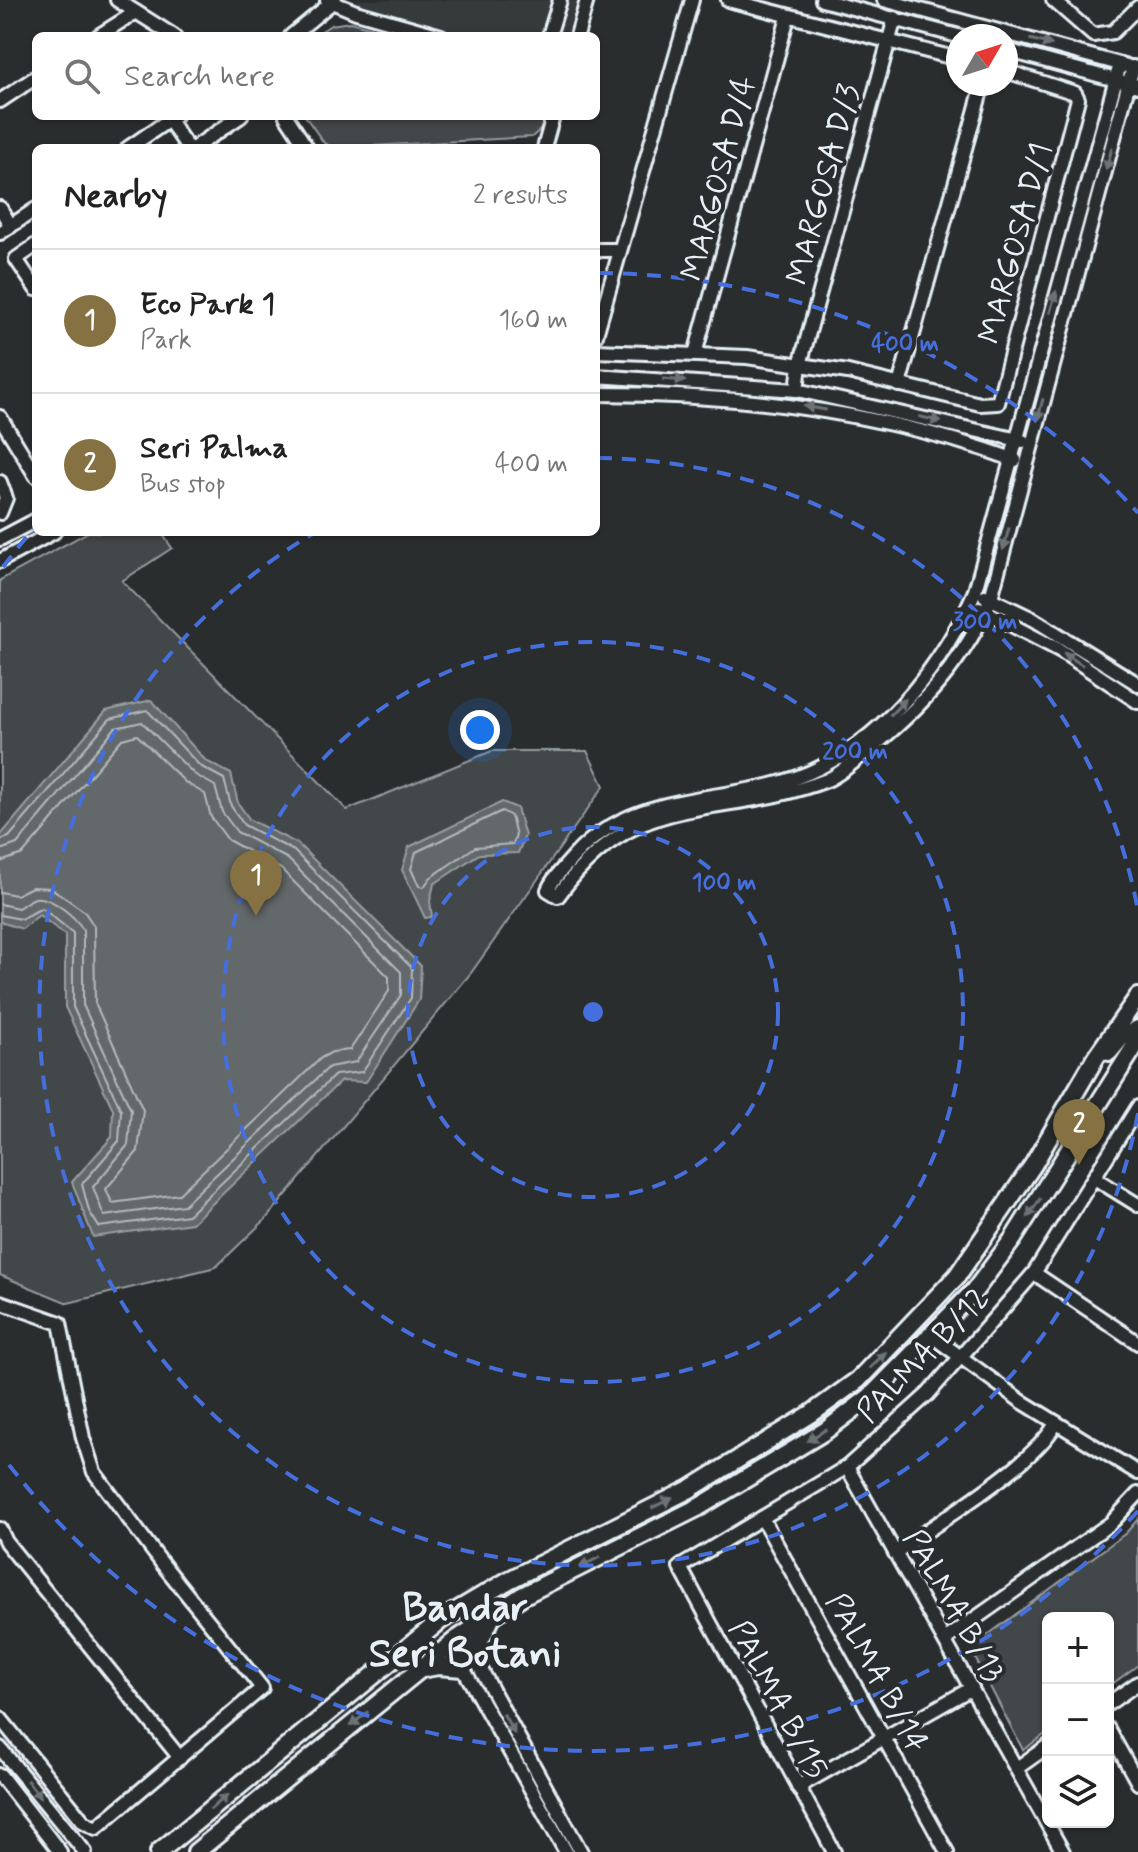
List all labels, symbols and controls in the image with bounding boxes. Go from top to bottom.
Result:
north arrow [946,24,1018,96]
search box [32,32,600,120]
one-way arrow [1029,36,1053,49]
icon: search [60,54,104,98]
text: Search here [124,57,275,96]
street label: MARGOSA D/4 [671,71,766,286]
street label: MARGOSA D/3 [777,79,871,290]
street label: MARGOSA D/1 [969,139,1063,349]
one-way arrow [1102,148,1115,172]
text: Nearby [64,174,168,219]
text: 2 results [473,179,568,213]
text: Eco Park 1 [140,285,275,324]
one-way arrow [1048,289,1060,314]
text: 1 [84,304,96,338]
text: 160 m [499,304,568,338]
text: Park [140,324,192,358]
text: 400 m [871,329,939,360]
one-way arrow [662,374,687,387]
one-way arrow [1033,399,1046,423]
one-way arrow [802,402,827,414]
one-way arrow [918,413,943,425]
text: Seri Palma [140,429,288,468]
text: 2 [84,448,96,482]
text: 400 m [495,448,568,482]
text: Bus stop [140,468,226,502]
one-way arrow [999,527,1012,551]
text: 300 m [953,607,1017,638]
one-way arrow [1062,652,1083,667]
one-way arrow [889,698,907,717]
your location [460,710,500,750]
text: 200 m [822,737,888,768]
pin: 1 [230,850,282,916]
text: 100 m [692,868,756,899]
centre of rings [579,998,607,1026]
pin: 2 [1053,1099,1105,1165]
one-way arrow [1027,1197,1042,1219]
street label: PALMA B/12 [848,1278,999,1433]
one-way arrow [868,1351,887,1370]
one-way arrow [807,1428,828,1443]
one-way arrow [650,1496,673,1510]
street label: PALMA B/13 [892,1522,1014,1690]
one-way arrow [579,1555,602,1568]
district label: Bandar Seri Botani [369,1583,561,1681]
street label: PALMA B/14 [815,1586,937,1760]
map controls [1042,1612,1114,1828]
button: + [1042,1612,1114,1684]
street label: PALMA B/15 [718,1613,837,1787]
button: − [1042,1684,1114,1756]
one-way arrow [349,1710,369,1726]
one-way arrow [502,1712,516,1735]
button: layers [1042,1756,1114,1828]
one-way arrow [25,1779,42,1799]
one-way arrow [208,1794,228,1811]

